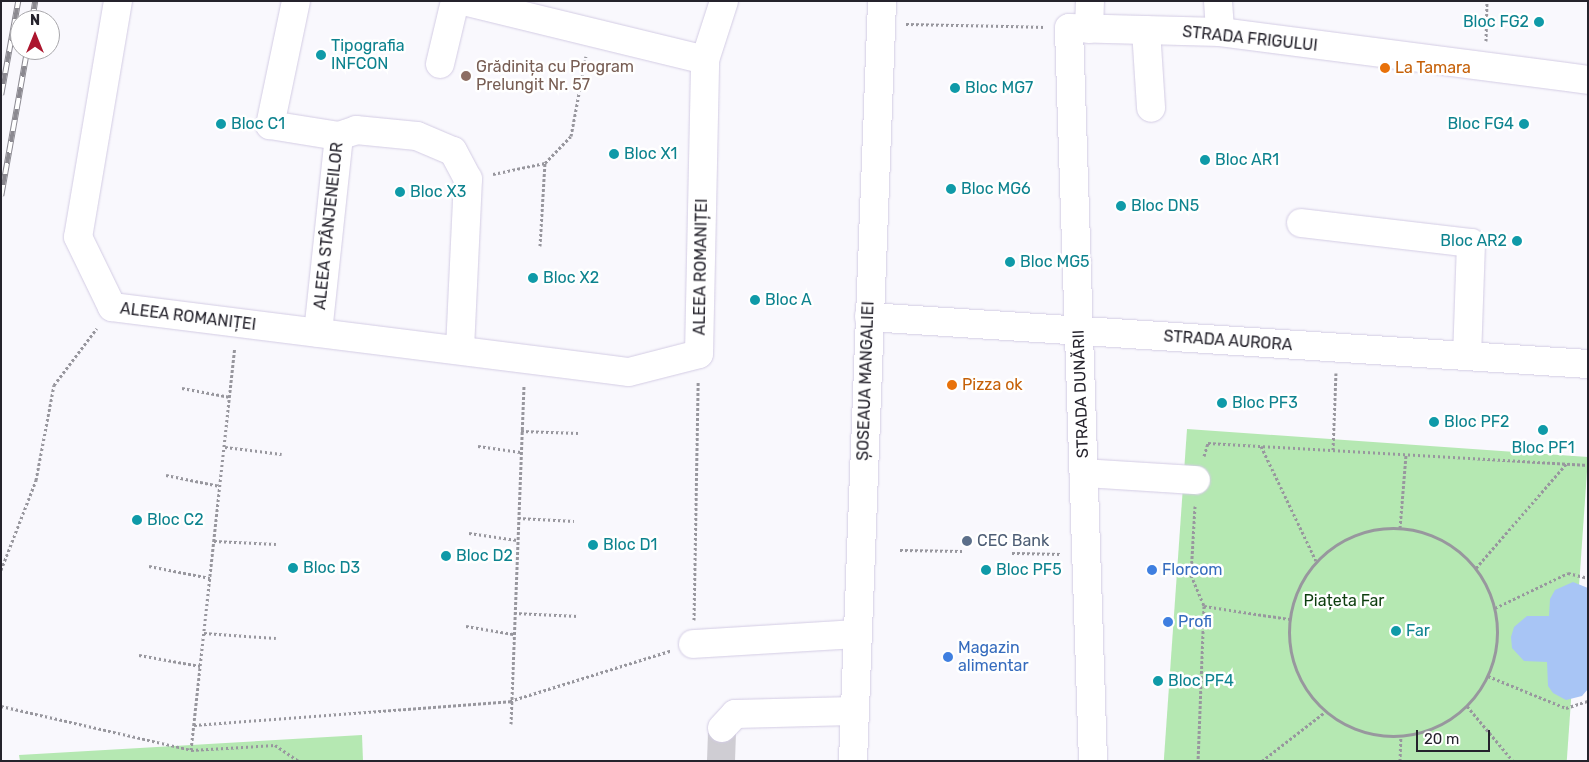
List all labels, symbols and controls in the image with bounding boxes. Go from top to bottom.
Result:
north arrow [10,10,60,60]
text: N [30,12,40,29]
place label: Bloc FG2 [1463,12,1529,32]
marker: Bloc FG2 [1533,16,1545,28]
street label: STRADA FRIGULUI [1181,22,1319,56]
place label: Tipografia INFCON [331,36,405,74]
marker: Tipografia INFCON [315,49,327,61]
place label: Grădinița cu Program Prelungit Nr. 57 [476,57,634,95]
place label: La Tamara [1395,58,1471,78]
marker: La Tamara [1379,62,1391,74]
marker: Grădinița cu Program Prelungit Nr. 57 [460,70,472,82]
place label: Bloc MG7 [965,78,1033,98]
marker: Bloc MG7 [949,82,961,94]
place label: Bloc C1 [231,114,285,134]
place label: Bloc FG4 [1447,114,1514,134]
marker: Bloc C1 [215,118,227,130]
marker: Bloc FG4 [1518,118,1530,130]
street label: ALEEA STÂNJENEILOR [311,141,347,311]
place label: Bloc X1 [624,144,677,164]
marker: Bloc X1 [608,148,620,160]
place label: Bloc AR1 [1215,150,1280,170]
marker: Bloc AR1 [1199,154,1211,166]
place label: Bloc MG6 [961,179,1031,199]
place label: Bloc X3 [410,182,466,202]
marker: Bloc MG6 [945,183,957,195]
marker: Bloc X3 [394,186,406,198]
place label: Bloc DN5 [1131,196,1199,216]
street label: ALEEA ROMANIȚEI [690,198,712,336]
marker: Bloc DN5 [1115,200,1127,212]
place label: Bloc AR2 [1440,231,1507,251]
marker: Bloc AR2 [1511,235,1523,247]
place label: Bloc MG5 [1020,252,1090,272]
marker: Bloc MG5 [1004,256,1016,268]
place label: Bloc X2 [543,268,599,288]
marker: Bloc X2 [527,272,539,284]
place label: Bloc A [765,290,812,310]
marker: Bloc A [749,294,761,306]
street label: ALEEA ROMANIȚEI [119,299,257,335]
street label: ȘOSEAUA MANGALIEI [854,301,878,461]
street label: STRADA AURORA [1162,327,1294,355]
street label: STRADA DUNĂRII [1069,329,1093,459]
place label: Pizza ok [962,375,1023,395]
marker: Pizza ok [946,379,958,391]
place label: Bloc PF3 [1232,393,1298,413]
marker: Bloc PF3 [1216,397,1228,409]
place label: Bloc PF2 [1444,412,1509,432]
marker: Bloc PF2 [1428,416,1440,428]
marker: Bloc PF1 [1537,424,1549,436]
place label: Bloc PF1 [1512,438,1574,458]
place label: Bloc C2 [147,510,204,530]
marker: Bloc C2 [131,514,143,526]
place label: CEC Bank [977,531,1049,551]
place label: Bloc D1 [603,535,657,555]
marker: CEC Bank [961,535,973,547]
marker: Bloc D1 [587,539,599,551]
place label: Bloc D2 [456,546,513,566]
marker: Bloc D2 [440,550,452,562]
place label: Bloc D3 [303,558,360,578]
place label: Bloc PF5 [996,560,1062,580]
place label: Florcom [1162,560,1223,580]
marker: Bloc D3 [287,562,299,574]
marker: Bloc PF5 [980,564,992,576]
marker: Florcom [1146,564,1158,576]
park label: Piațeta Far [1304,591,1384,611]
place label: Profi [1178,612,1212,632]
marker: Profi [1162,616,1174,628]
place label: Far [1406,621,1430,641]
marker: Far [1390,625,1402,637]
place label: Magazin alimentar [958,638,1029,676]
marker: Magazin alimentar [942,651,954,663]
place label: Bloc PF4 [1168,671,1234,691]
marker: Bloc PF4 [1152,675,1164,687]
scale bar [1419,720,1493,752]
text: 20 m [1424,730,1459,748]

